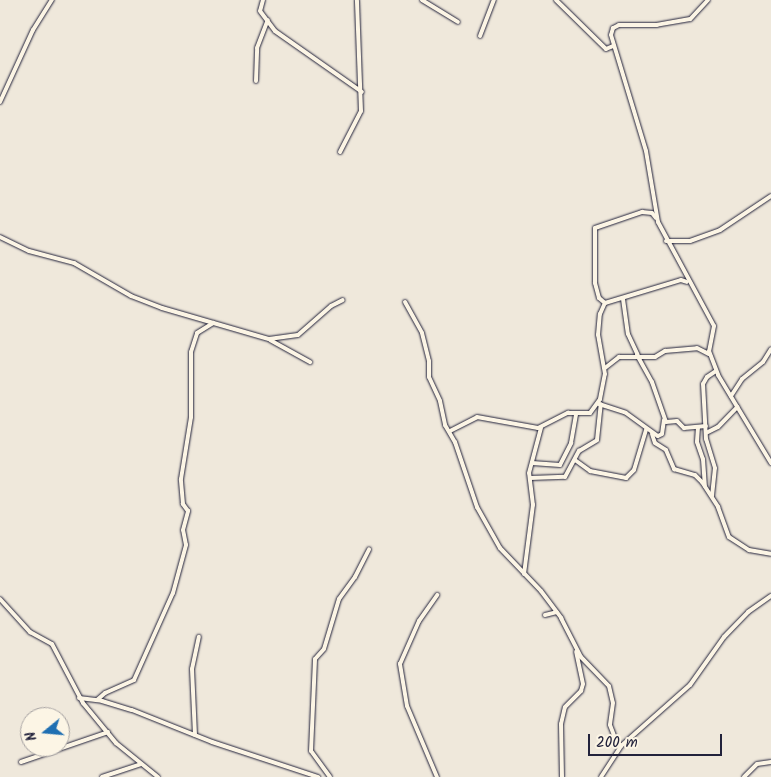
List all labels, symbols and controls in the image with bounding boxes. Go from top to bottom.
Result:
north arrow [20,707,70,757]
scale bar [591,724,725,756]
text: N [20,729,43,744]
text: 200 m [596,731,638,755]

